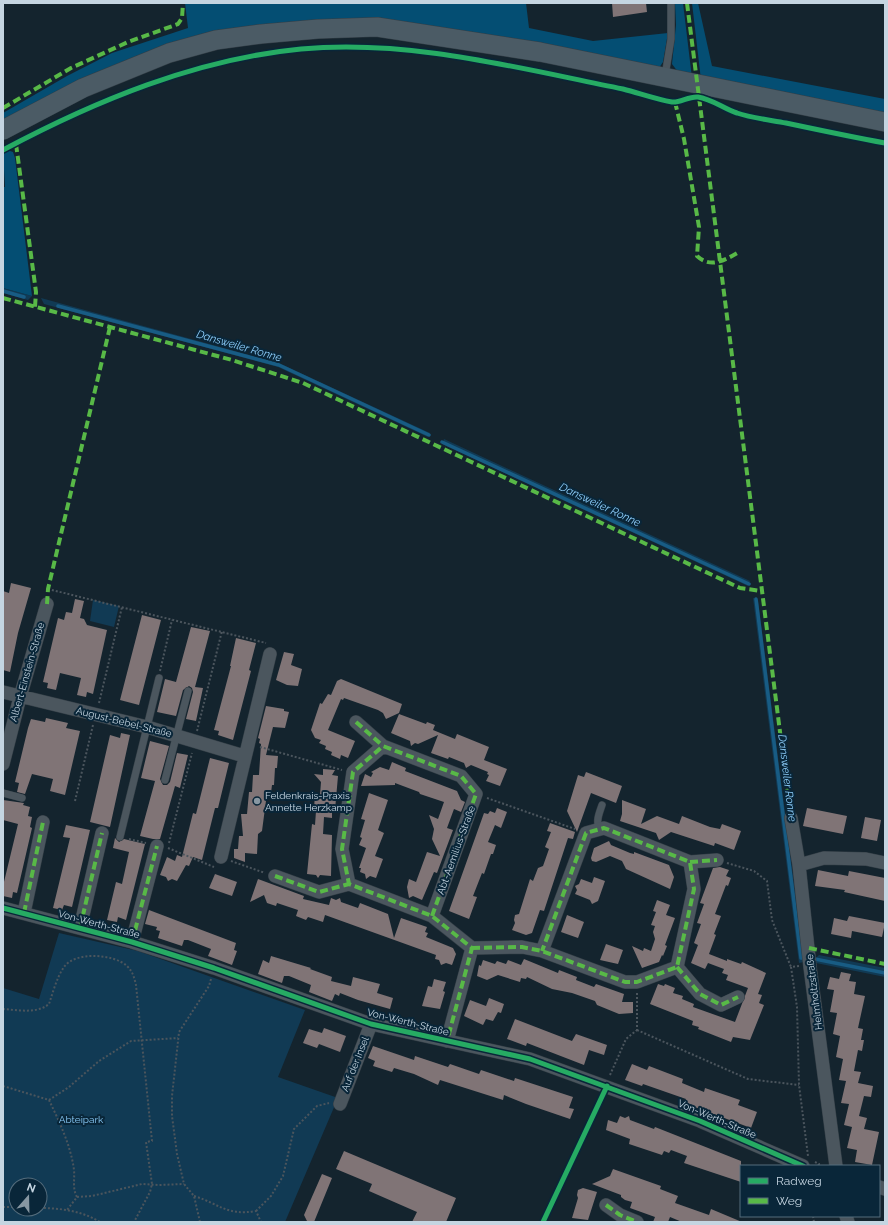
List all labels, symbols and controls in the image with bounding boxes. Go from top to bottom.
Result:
water label: Dansweiler Ronne [195,328,283,364]
water label: Dansweiler Ronne [557,480,643,530]
street label: Albert-Einstein-Straße [8,621,46,723]
street label: August-Bebel-Straße [75,705,173,739]
water label: Dansweiler Ronne [775,733,799,823]
place label: Feldenkrais-Praxis Annette Herzkamp [265,790,352,813]
marker: Feldenkrais-Praxis Annette Herzkamp [252,796,262,806]
street label: Abt-Aemilius-Straße [435,804,477,896]
street label: Von-Werth-Straße [57,908,141,940]
street label: Helmholtzstraße [804,953,824,1031]
street label: Von-Werth-Straße [366,1007,450,1038]
street label: Auf der Insel [339,1035,371,1093]
street label: Von-Werth-Straße [676,1098,758,1141]
park label: Abteipark [59,1114,104,1125]
legend [740,1165,880,1217]
text: Radweg [776,1174,822,1188]
north arrow [8,1177,48,1217]
text: N [25,1181,37,1196]
text: Weg [776,1194,802,1208]

